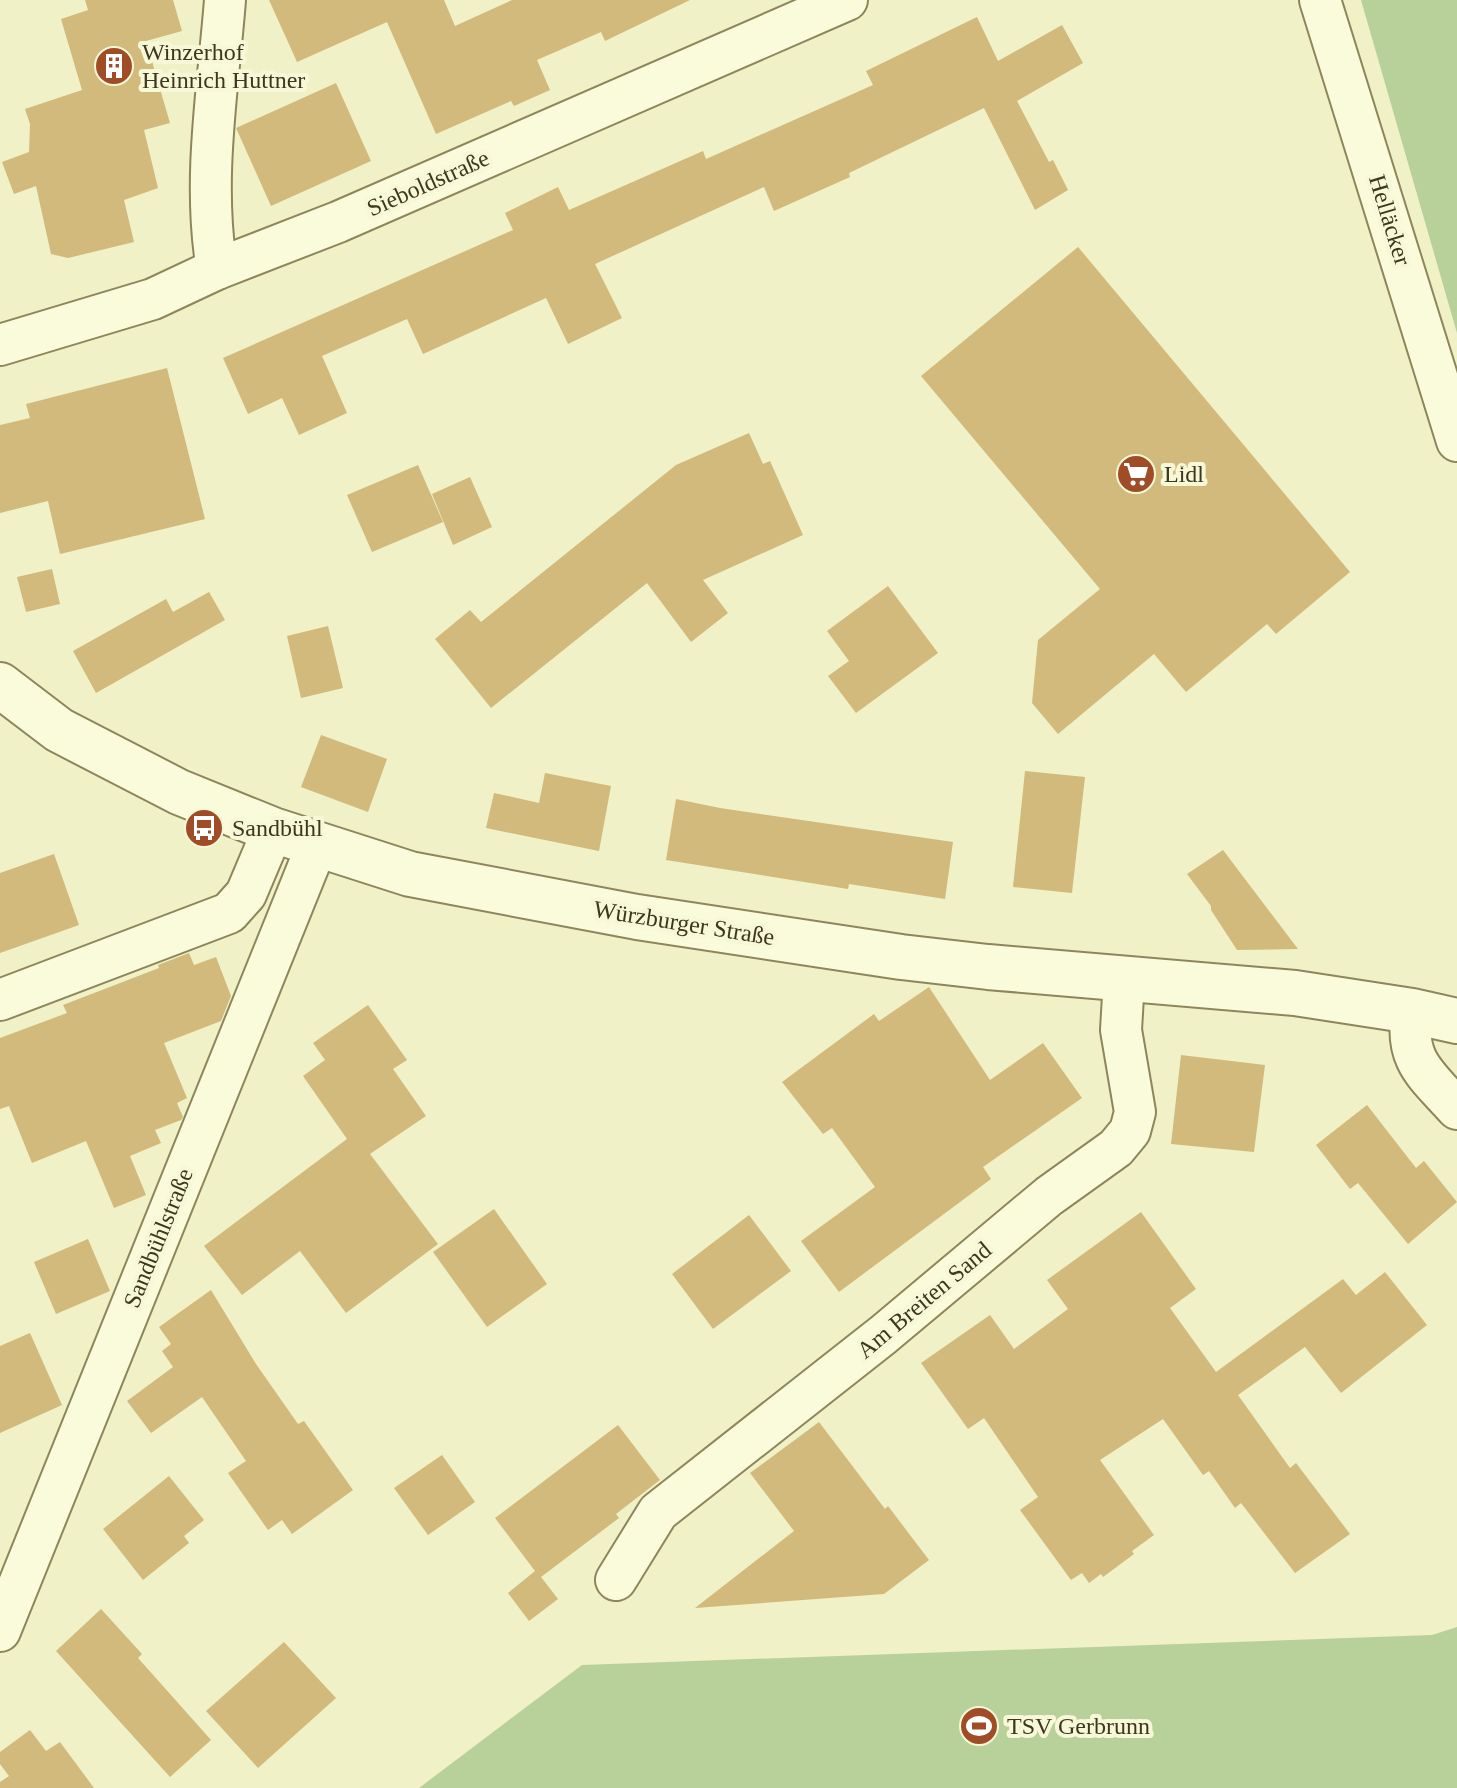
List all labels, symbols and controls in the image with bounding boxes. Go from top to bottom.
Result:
place label: Winzerhof Heinrich Huttner [142,39,305,93]
building icon: Winzerhof Heinrich Huttner [93,45,135,87]
street label: Sieboldstraße [363,145,493,221]
street label: Helläcker [1364,172,1416,268]
supermarket icon: Lidl [1115,453,1157,495]
place label: Lidl [1164,461,1204,487]
bus stop icon: Sandbühl [183,807,225,849]
place label: Sandbühl [232,815,323,841]
street label: Würzburger Straße [592,896,776,950]
street label: Sandbühlstraße [118,1165,198,1311]
street label: Am Breiten Sand [852,1236,996,1364]
sports icon: TSV Gerbrunn [958,1705,1000,1747]
place label: TSV Gerbrunn [1007,1713,1150,1739]

